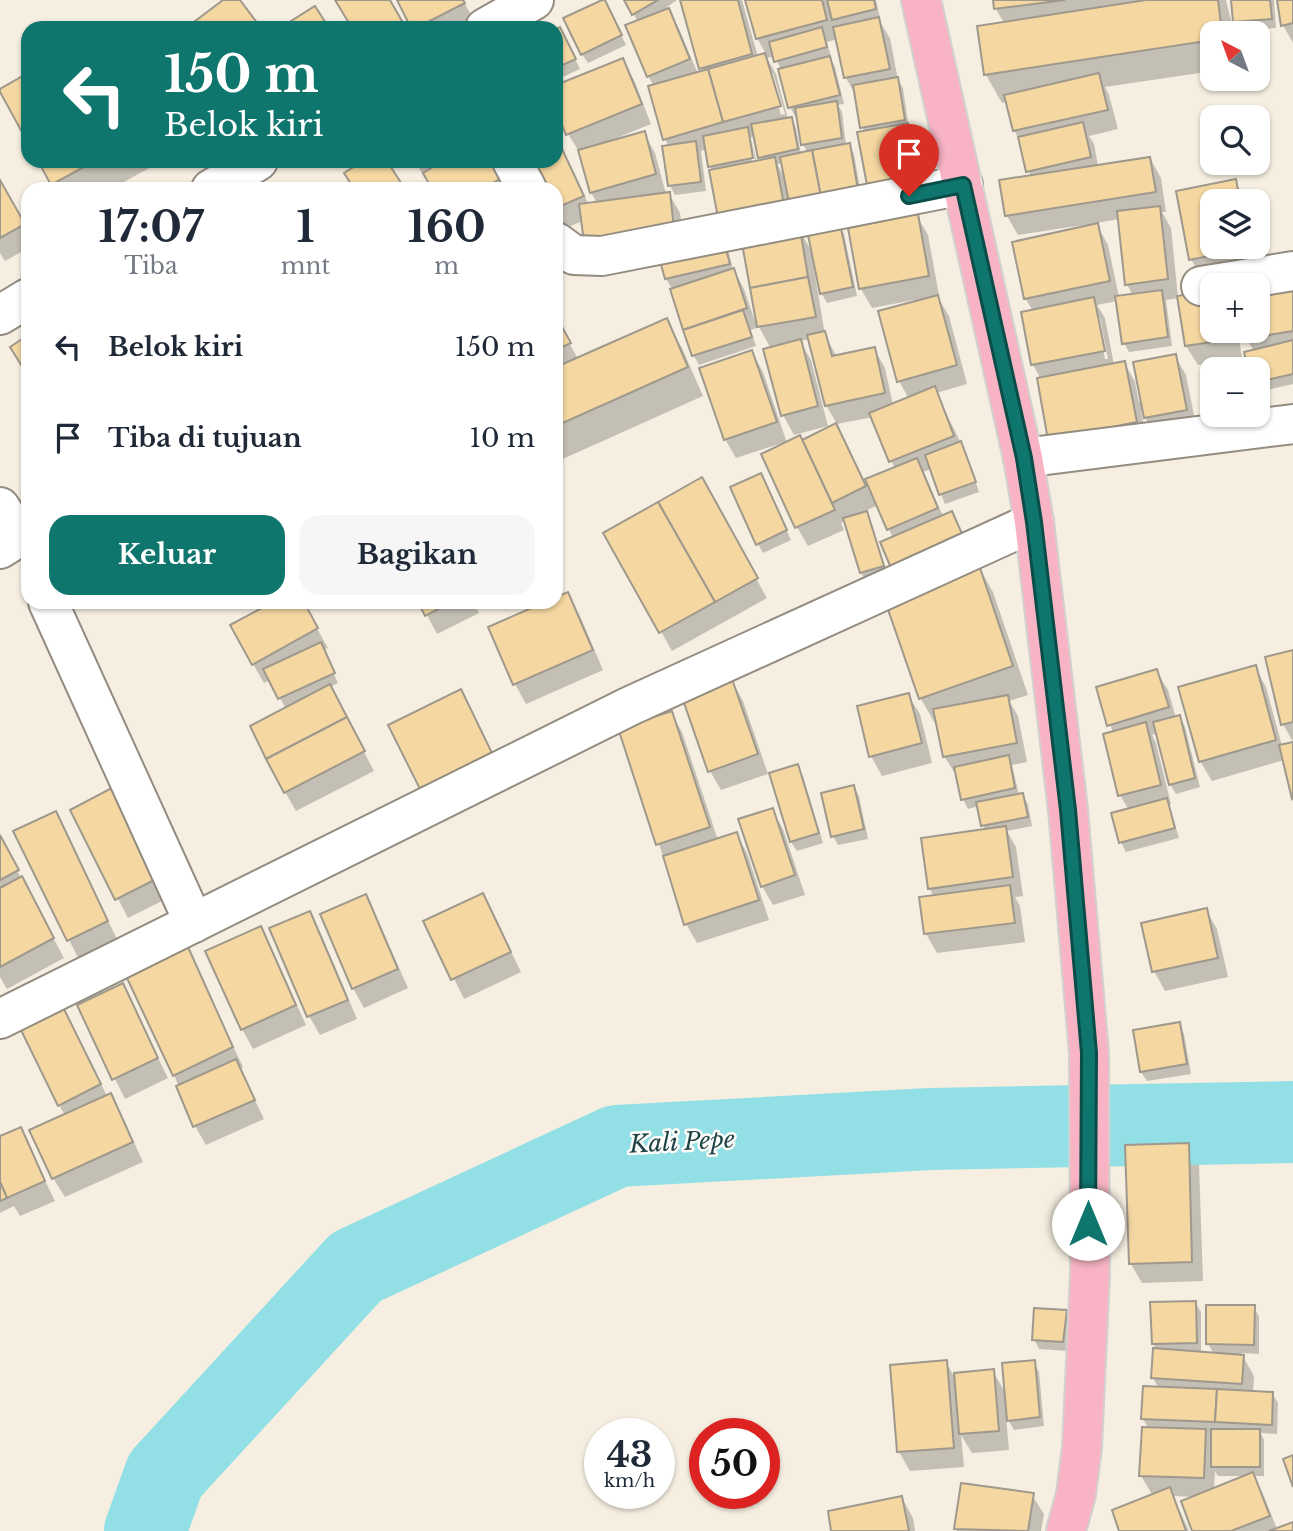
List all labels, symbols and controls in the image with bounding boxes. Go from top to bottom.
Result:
north arrow [1200,21,1270,91]
map controls [1200,21,1270,427]
text: 150 m [164,44,319,105]
icon: left [49,49,140,140]
text: Belok kiri [164,105,323,145]
button: search [1200,105,1270,175]
pin [879,124,939,196]
icon: arrive [890,135,928,173]
button: layers [1200,189,1270,259]
text: 17:07 [98,201,204,253]
text: 1 [296,201,315,253]
text: 160 [407,201,486,253]
text: Tiba [124,252,178,280]
text: mnt [281,252,330,280]
text: m [434,252,459,280]
button: + [1200,273,1270,343]
icon: left [49,328,87,366]
text: Belok kiri [108,331,243,363]
text: 150 m [455,331,535,363]
button: − [1200,357,1270,427]
icon: arrive [49,419,87,457]
text: Tiba di tujuan [108,422,302,454]
text: 10 m [469,422,535,454]
button: Keluar [49,515,285,595]
button: Bagikan [299,515,535,595]
water label: Kali Pepe [627,1124,736,1159]
position arrow [1051,1187,1125,1261]
speed limit sign: 50 [689,1418,780,1509]
text: 43 [607,1433,652,1476]
text: km/h [604,1470,655,1492]

